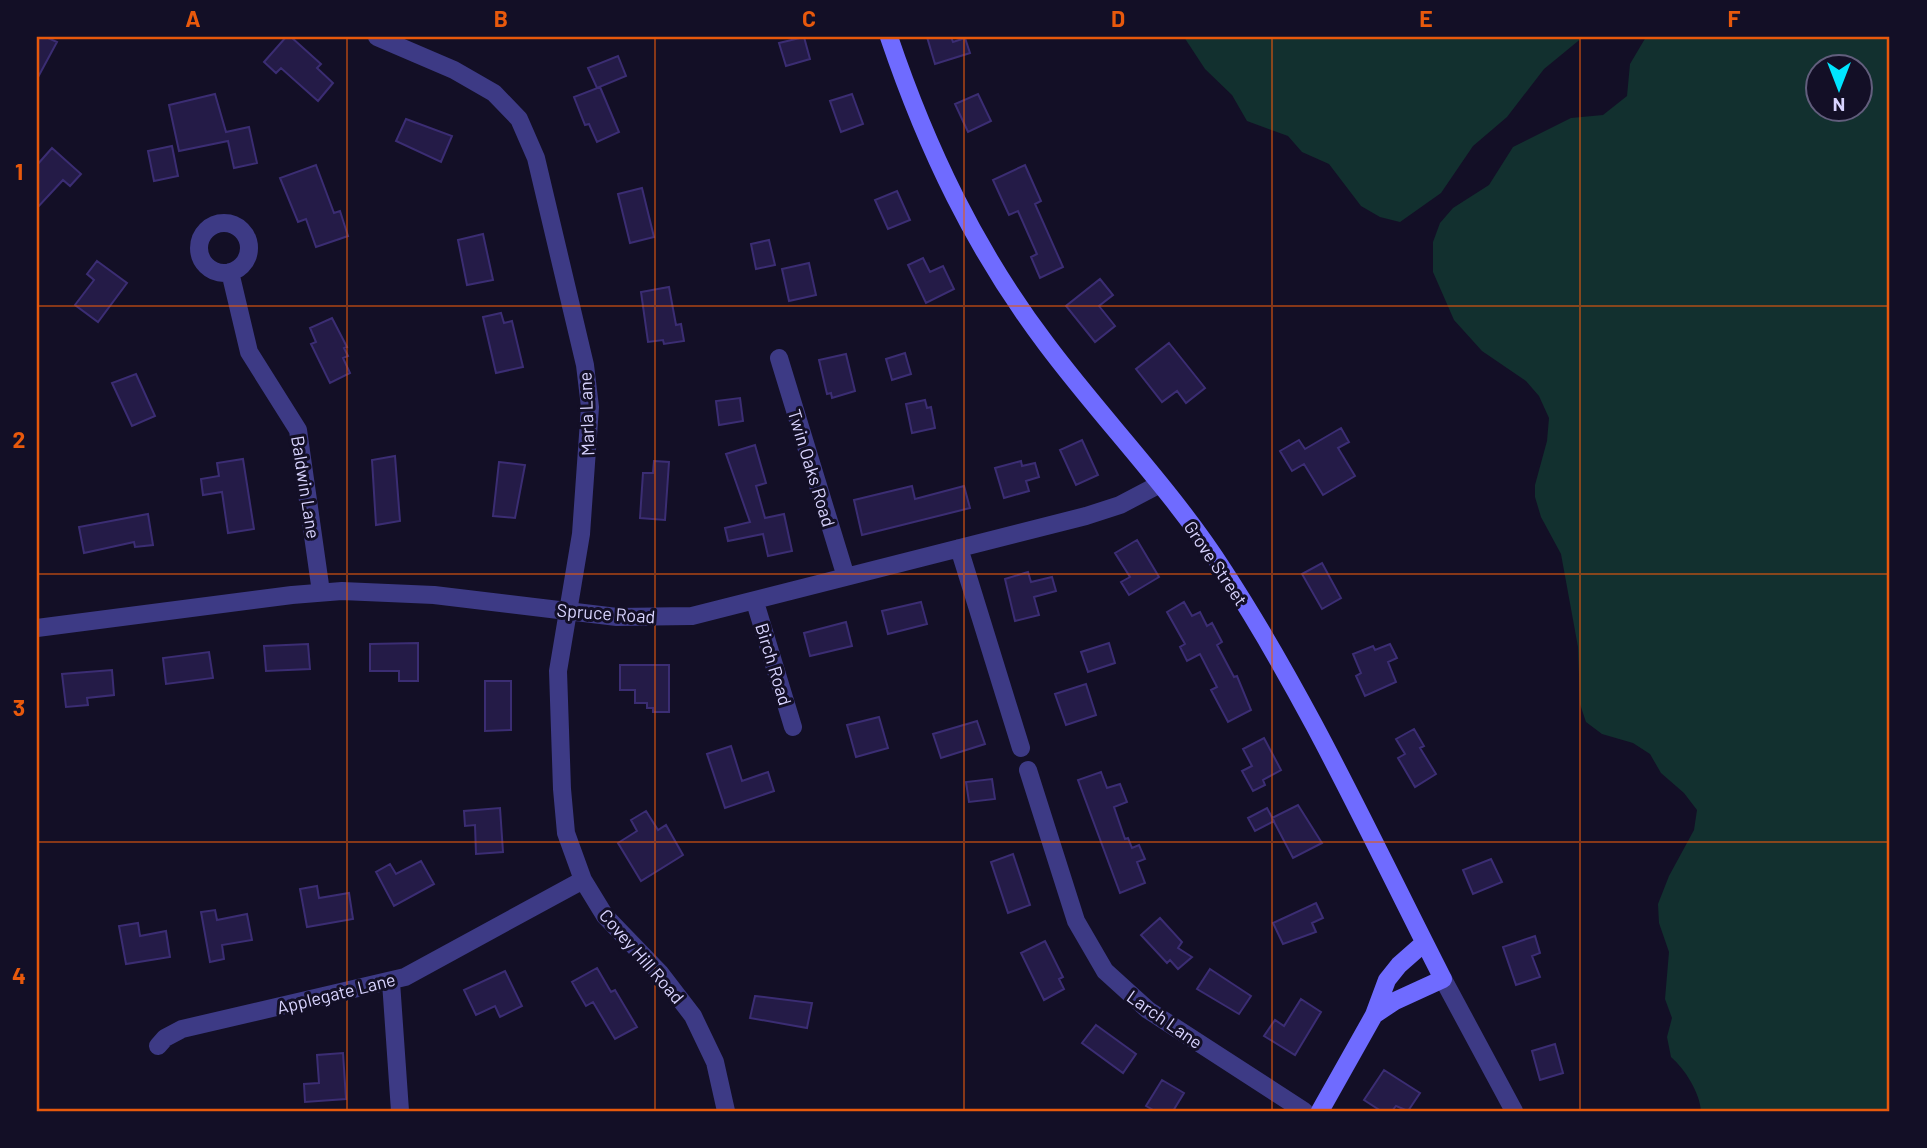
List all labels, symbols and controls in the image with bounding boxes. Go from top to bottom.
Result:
text: A [185,4,201,32]
text: B [494,4,508,32]
text: C [802,4,816,32]
text: D [1111,4,1125,32]
text: E [1419,4,1433,32]
text: F [1728,4,1741,32]
north arrow [1804,52,1874,122]
text: N [1833,94,1845,117]
text: 1 [15,157,23,185]
street label: Marla Lane [574,372,598,456]
street label: Twin Oaks Road [784,407,840,529]
text: 2 [13,425,25,453]
street label: Baldwin Lane [287,434,325,540]
street label: Grove Street [1180,516,1252,610]
street label: Spruce Road [556,599,656,627]
street label: Birch Road [751,620,797,708]
text: 3 [13,693,25,721]
street label: Covey Hill Road [595,904,689,1008]
text: 4 [12,961,26,989]
street label: Applegate Lane [274,968,398,1018]
street label: Larch Lane [1123,985,1207,1053]

